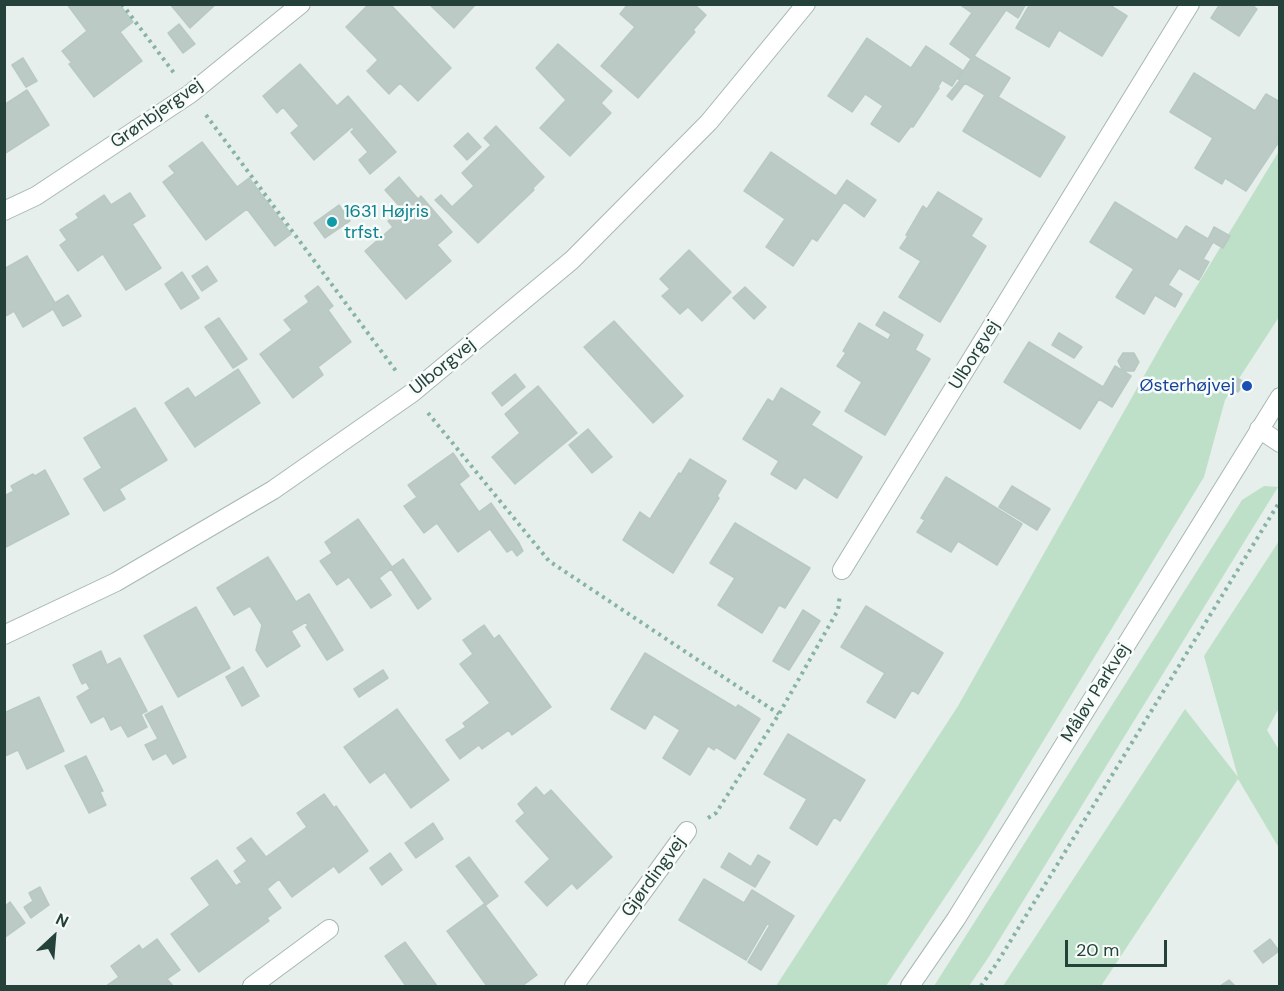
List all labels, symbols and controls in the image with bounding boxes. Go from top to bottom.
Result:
street label: Grønbjergvej [107,74,207,154]
place label: 1631 Højris trfst. [344,201,429,244]
marker: 1631 Højris trfst. [325,215,339,229]
street label: Ulborgvej [945,316,1005,394]
street label: Ulborgvej [406,334,480,400]
place label: Østerhøjvej [1140,375,1235,397]
marker: Østerhøjvej [1240,379,1254,393]
street label: Måløv Parkvej [1057,639,1135,747]
street label: Gjørdingvej [617,832,691,922]
north arrow [24,907,84,967]
text: N [52,908,72,932]
scale bar [1068,928,1170,966]
text: 20 m [1076,938,1119,962]

